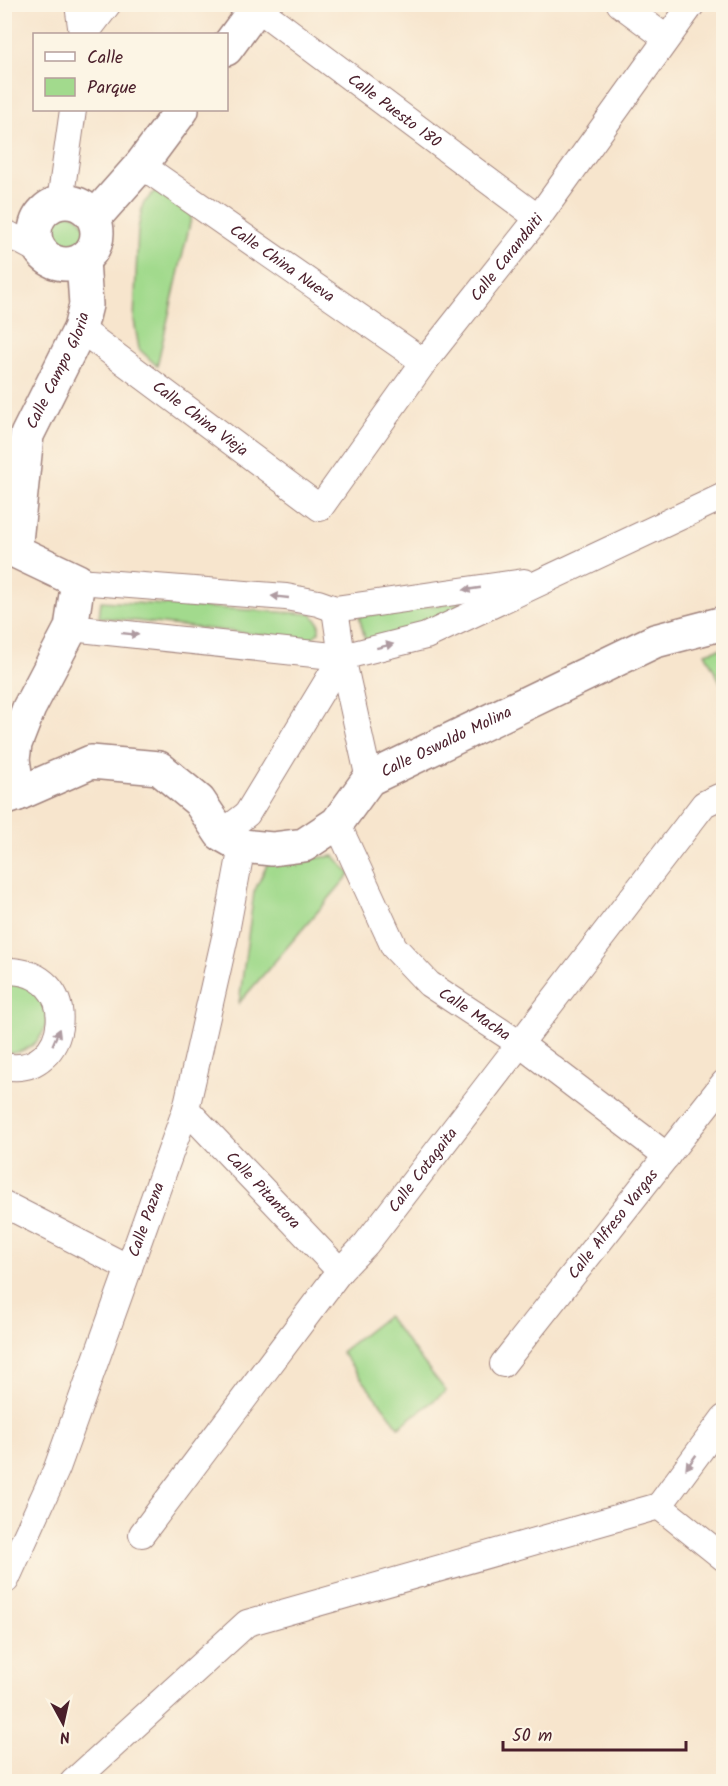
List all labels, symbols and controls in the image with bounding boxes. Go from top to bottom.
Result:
legend [33,33,228,111]
text: Calle [87,44,123,73]
street label: Calle Puesto 180 [342,67,447,154]
text: Parque [87,74,136,103]
street label: Calle Carandaiti [464,207,551,307]
street label: Calle China Nueva [225,218,340,309]
street label: Calle Campo Gloria [19,310,96,433]
street label: Calle China Vieja [147,375,253,463]
one-way arrow [462,585,481,594]
one-way arrow [270,592,289,602]
one-way arrow [120,629,139,639]
one-way arrow [376,641,394,651]
street label: Calle Oswaldo Molina [377,699,516,784]
street label: Calle Macha [433,981,516,1047]
one-way arrow [51,1028,61,1046]
street label: Calle Cotagaita [382,1122,464,1218]
street label: Calle Pitantora [220,1145,307,1235]
street label: Calle Alfreso Vargas [562,1163,665,1285]
street label: Calle Pazna [121,1179,171,1260]
one-way arrow [686,1455,698,1470]
north arrow [33,1693,93,1753]
scale bar [503,1714,686,1752]
text: 50 m [512,1722,552,1751]
text: N [58,1723,72,1749]

